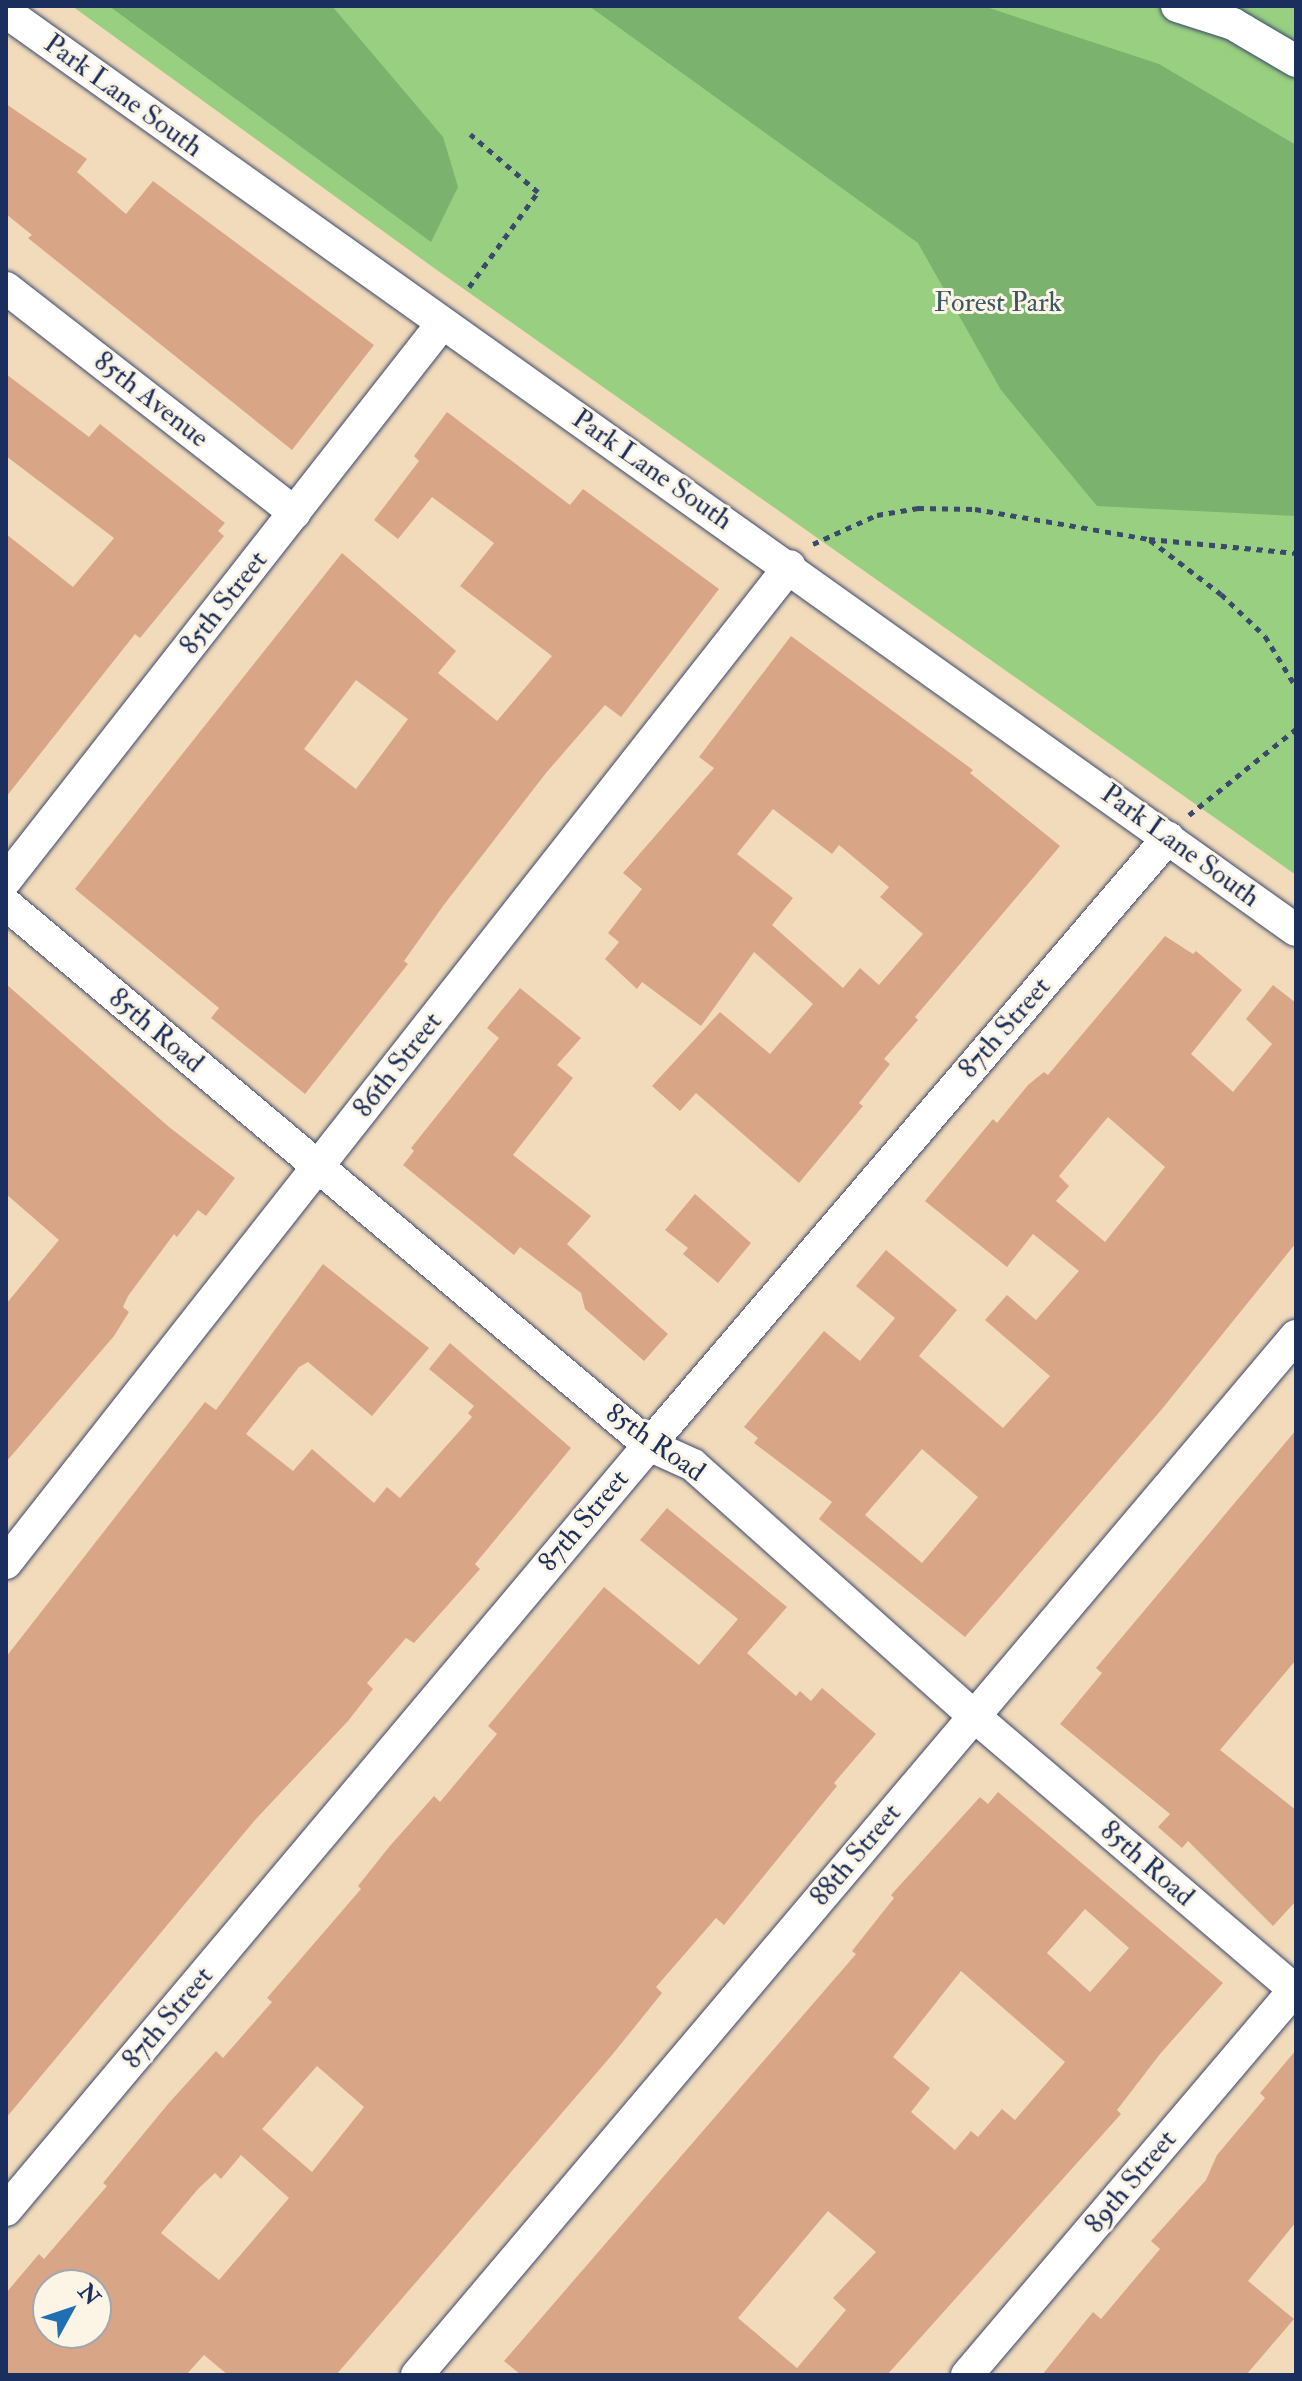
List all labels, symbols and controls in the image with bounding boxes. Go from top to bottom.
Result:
street label: Park Lane South [37,27,209,165]
park label: Forest Park [934,286,1062,320]
street label: 85th Avenue [87,345,215,455]
street label: Park Lane South [565,402,739,538]
street label: 85th Street [173,544,275,662]
street label: Park Lane South [1094,777,1266,915]
street label: 87th Street [952,971,1058,1085]
street label: 85th Road [102,982,210,1080]
street label: 86th Street [346,1006,450,1124]
street label: 85th Road [599,1397,711,1489]
street label: 87th Street [532,1463,636,1579]
street label: 88th Street [803,1797,909,1913]
street label: 85th Road [1093,1814,1201,1914]
street label: 87th Street [116,1960,220,2076]
street label: 89th Street [1078,2123,1184,2241]
north arrow [32,2269,112,2349]
text: N [72,2278,106,2311]

